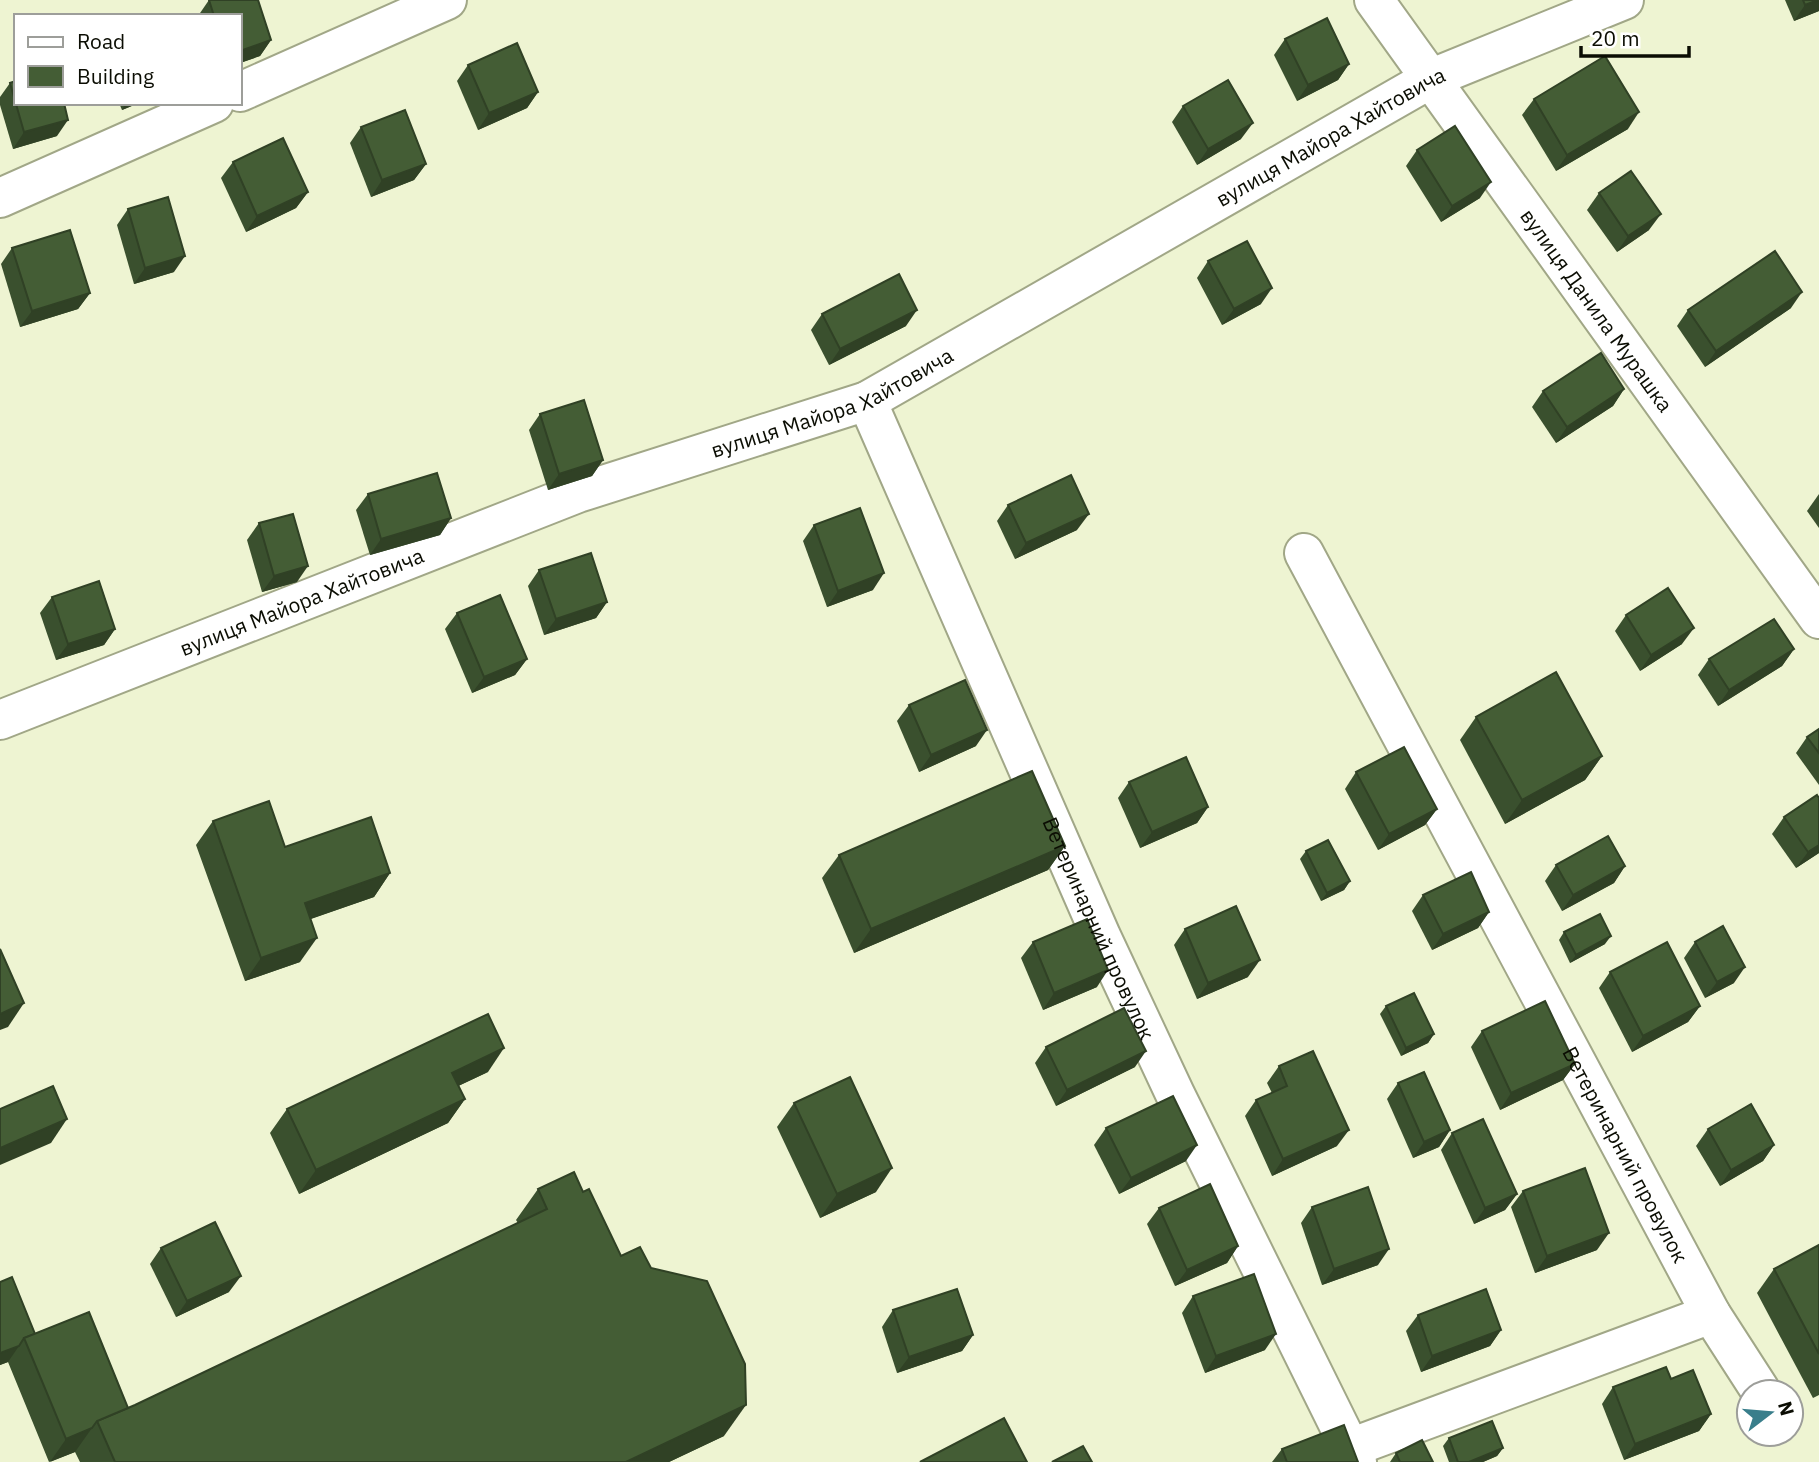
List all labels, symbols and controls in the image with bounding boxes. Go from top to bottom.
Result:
legend [14,14,242,105]
scale bar [1581,14,1689,58]
text: 20 m [1591,24,1640,52]
text: Road [77,27,125,55]
street label: вулиця Майора Хайтовича [1211,60,1449,213]
text: Building [77,62,154,90]
street label: вулиця Данила Мурашка [1514,203,1680,417]
street label: вулиця Майора Хайтовича [707,341,958,464]
street label: вулиця Майора Хайтовича [176,541,428,662]
street label: Ветеринарний провулок [1037,813,1162,1044]
street label: Ветеринарний провулок [1556,1041,1695,1267]
north arrow [1735,1378,1805,1448]
text: N [1773,1398,1800,1418]

